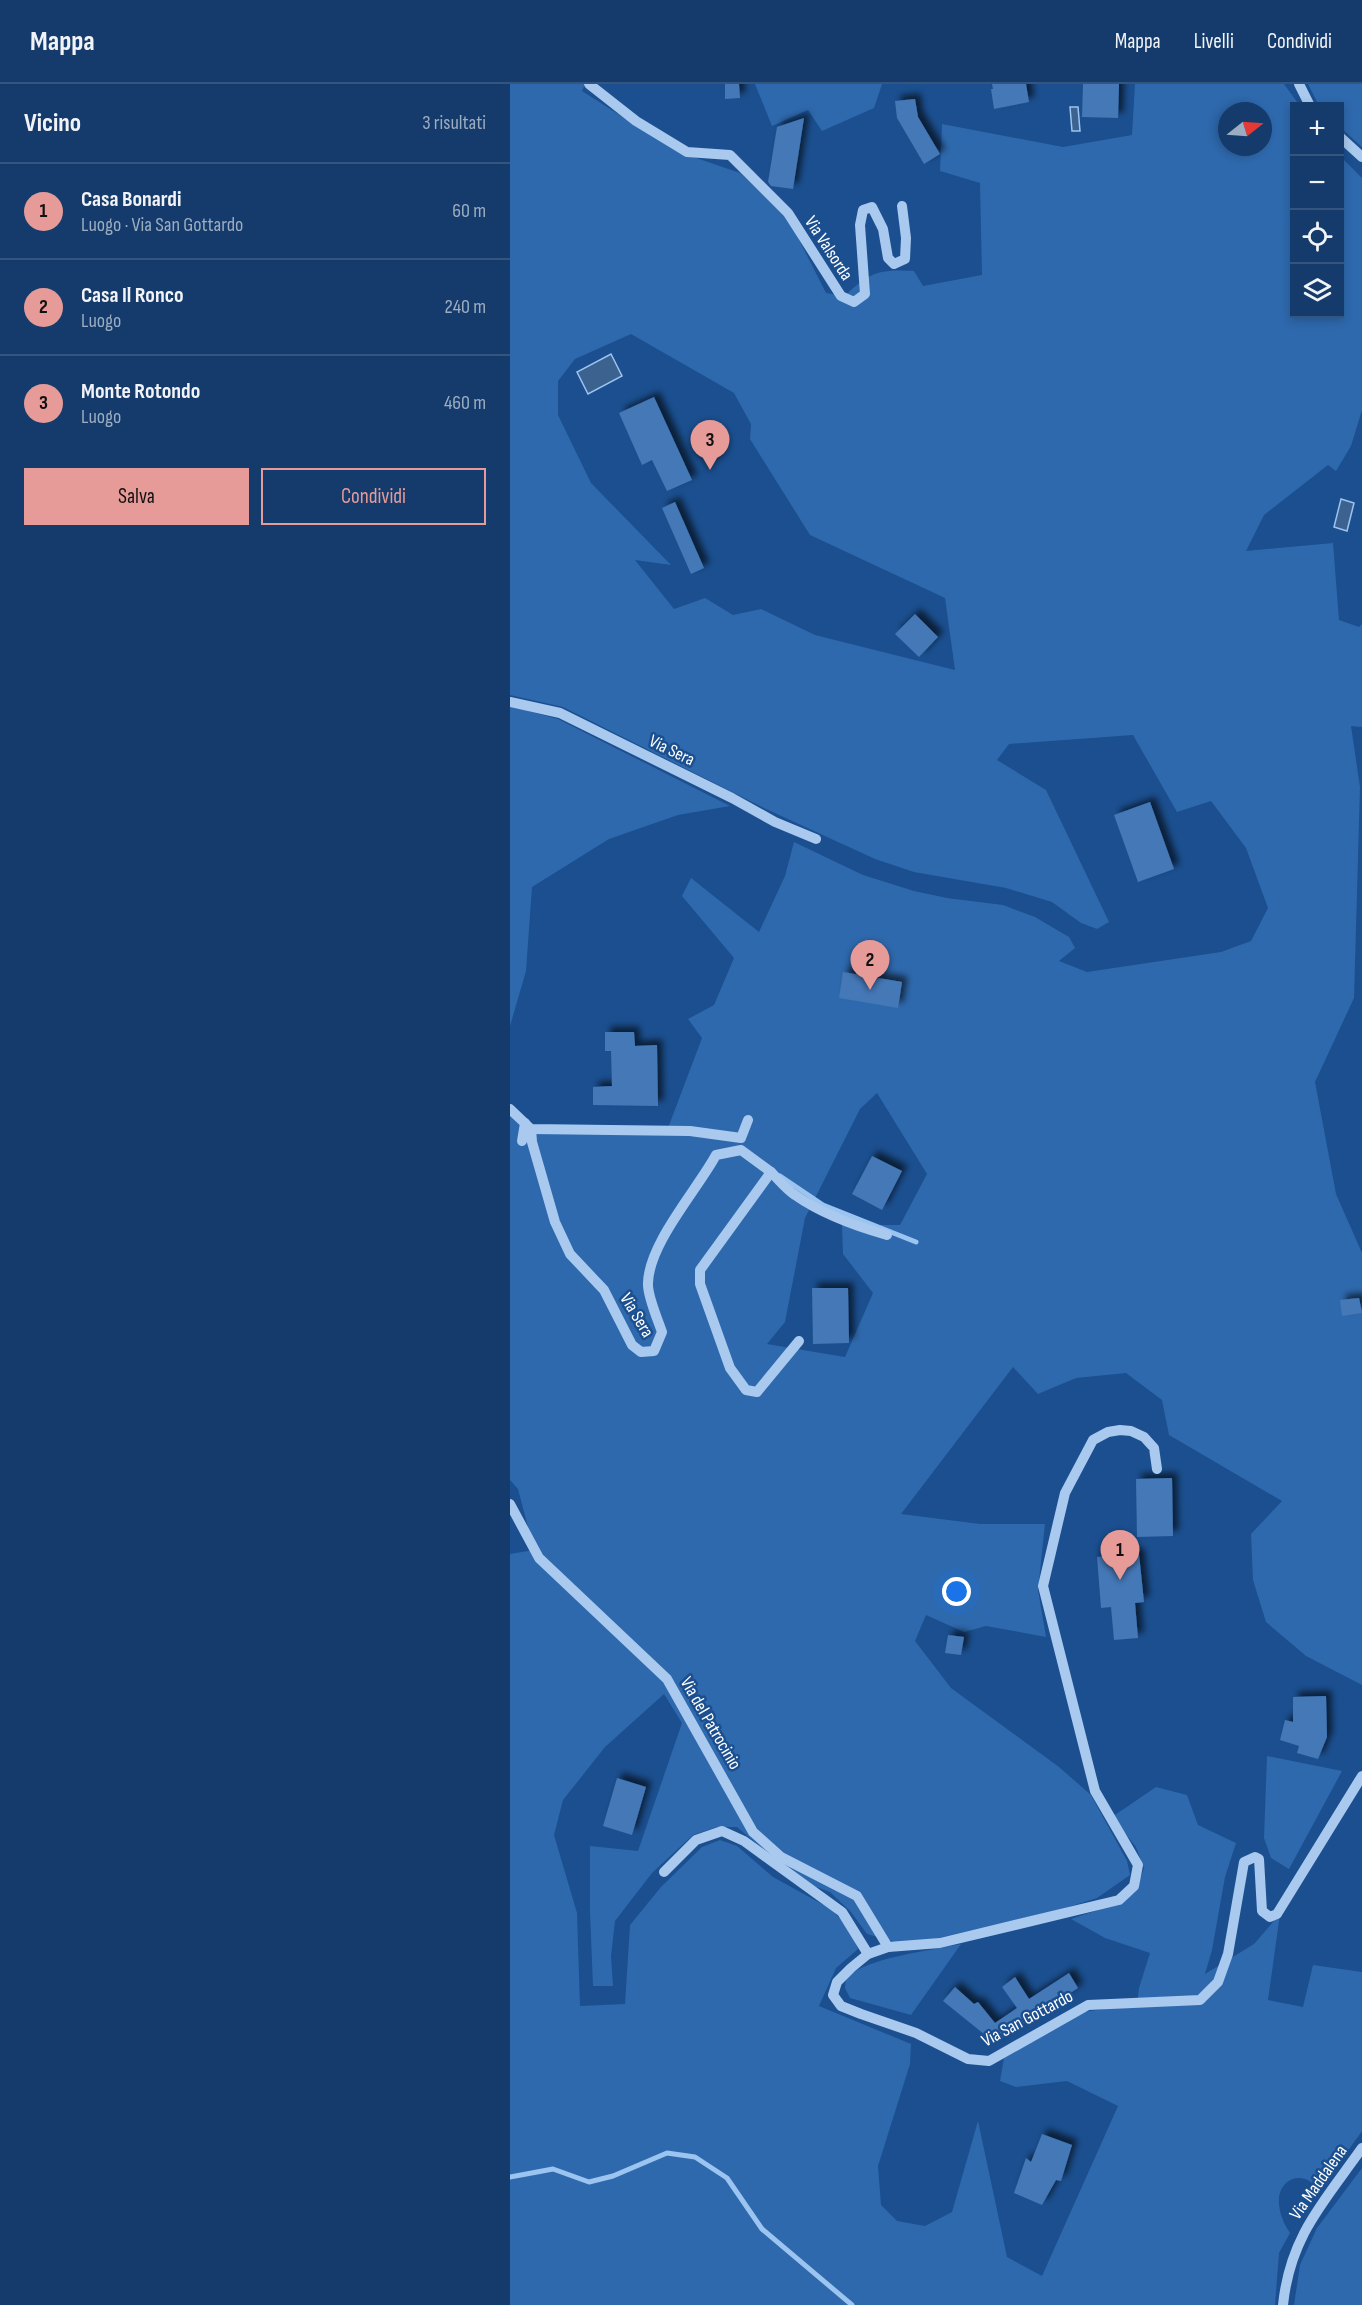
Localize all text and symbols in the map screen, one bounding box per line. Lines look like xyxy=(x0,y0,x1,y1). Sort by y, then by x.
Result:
text: Mappa xyxy=(30,25,95,58)
text: Mappa xyxy=(1115,29,1161,54)
text: Livelli xyxy=(1194,29,1234,54)
text: Condividi xyxy=(1267,29,1332,54)
north arrow xyxy=(1218,102,1272,156)
map controls xyxy=(1290,102,1344,318)
button: + xyxy=(1290,102,1344,156)
text: Vicino xyxy=(24,108,81,139)
text: 3 risultati xyxy=(422,111,486,135)
button: − xyxy=(1290,156,1344,210)
text: Casa Bonardi xyxy=(81,186,181,213)
text: 1 xyxy=(40,199,47,223)
text: 60 m xyxy=(452,199,486,223)
button: locate xyxy=(1290,210,1344,264)
street label: Via Valsorda xyxy=(800,212,857,284)
text: Luogo · Via San Gottardo xyxy=(81,213,243,237)
button: layers xyxy=(1290,264,1344,318)
text: Casa Il Ronco xyxy=(81,282,184,309)
text: 2 xyxy=(39,295,48,319)
text: 240 m xyxy=(445,295,486,319)
text: Luogo xyxy=(81,309,121,333)
text: Monte Rotondo xyxy=(81,378,200,405)
text: 3 xyxy=(39,391,48,415)
text: 460 m xyxy=(444,391,486,415)
text: Luogo xyxy=(81,405,121,429)
pin: 3 xyxy=(690,420,730,470)
button: Salva xyxy=(24,468,249,525)
button: Condividi xyxy=(261,468,486,525)
street label: Via Sera xyxy=(646,730,698,770)
pin: 2 xyxy=(850,940,890,990)
street label: Via Sera xyxy=(615,1289,658,1341)
pin: 1 xyxy=(1100,1530,1140,1580)
your location xyxy=(942,1577,971,1606)
street label: Via del Patrocinio xyxy=(676,1673,746,1773)
street label: Via San Gottardo xyxy=(978,1986,1077,2051)
street label: Via Maddalena xyxy=(1285,2141,1352,2224)

